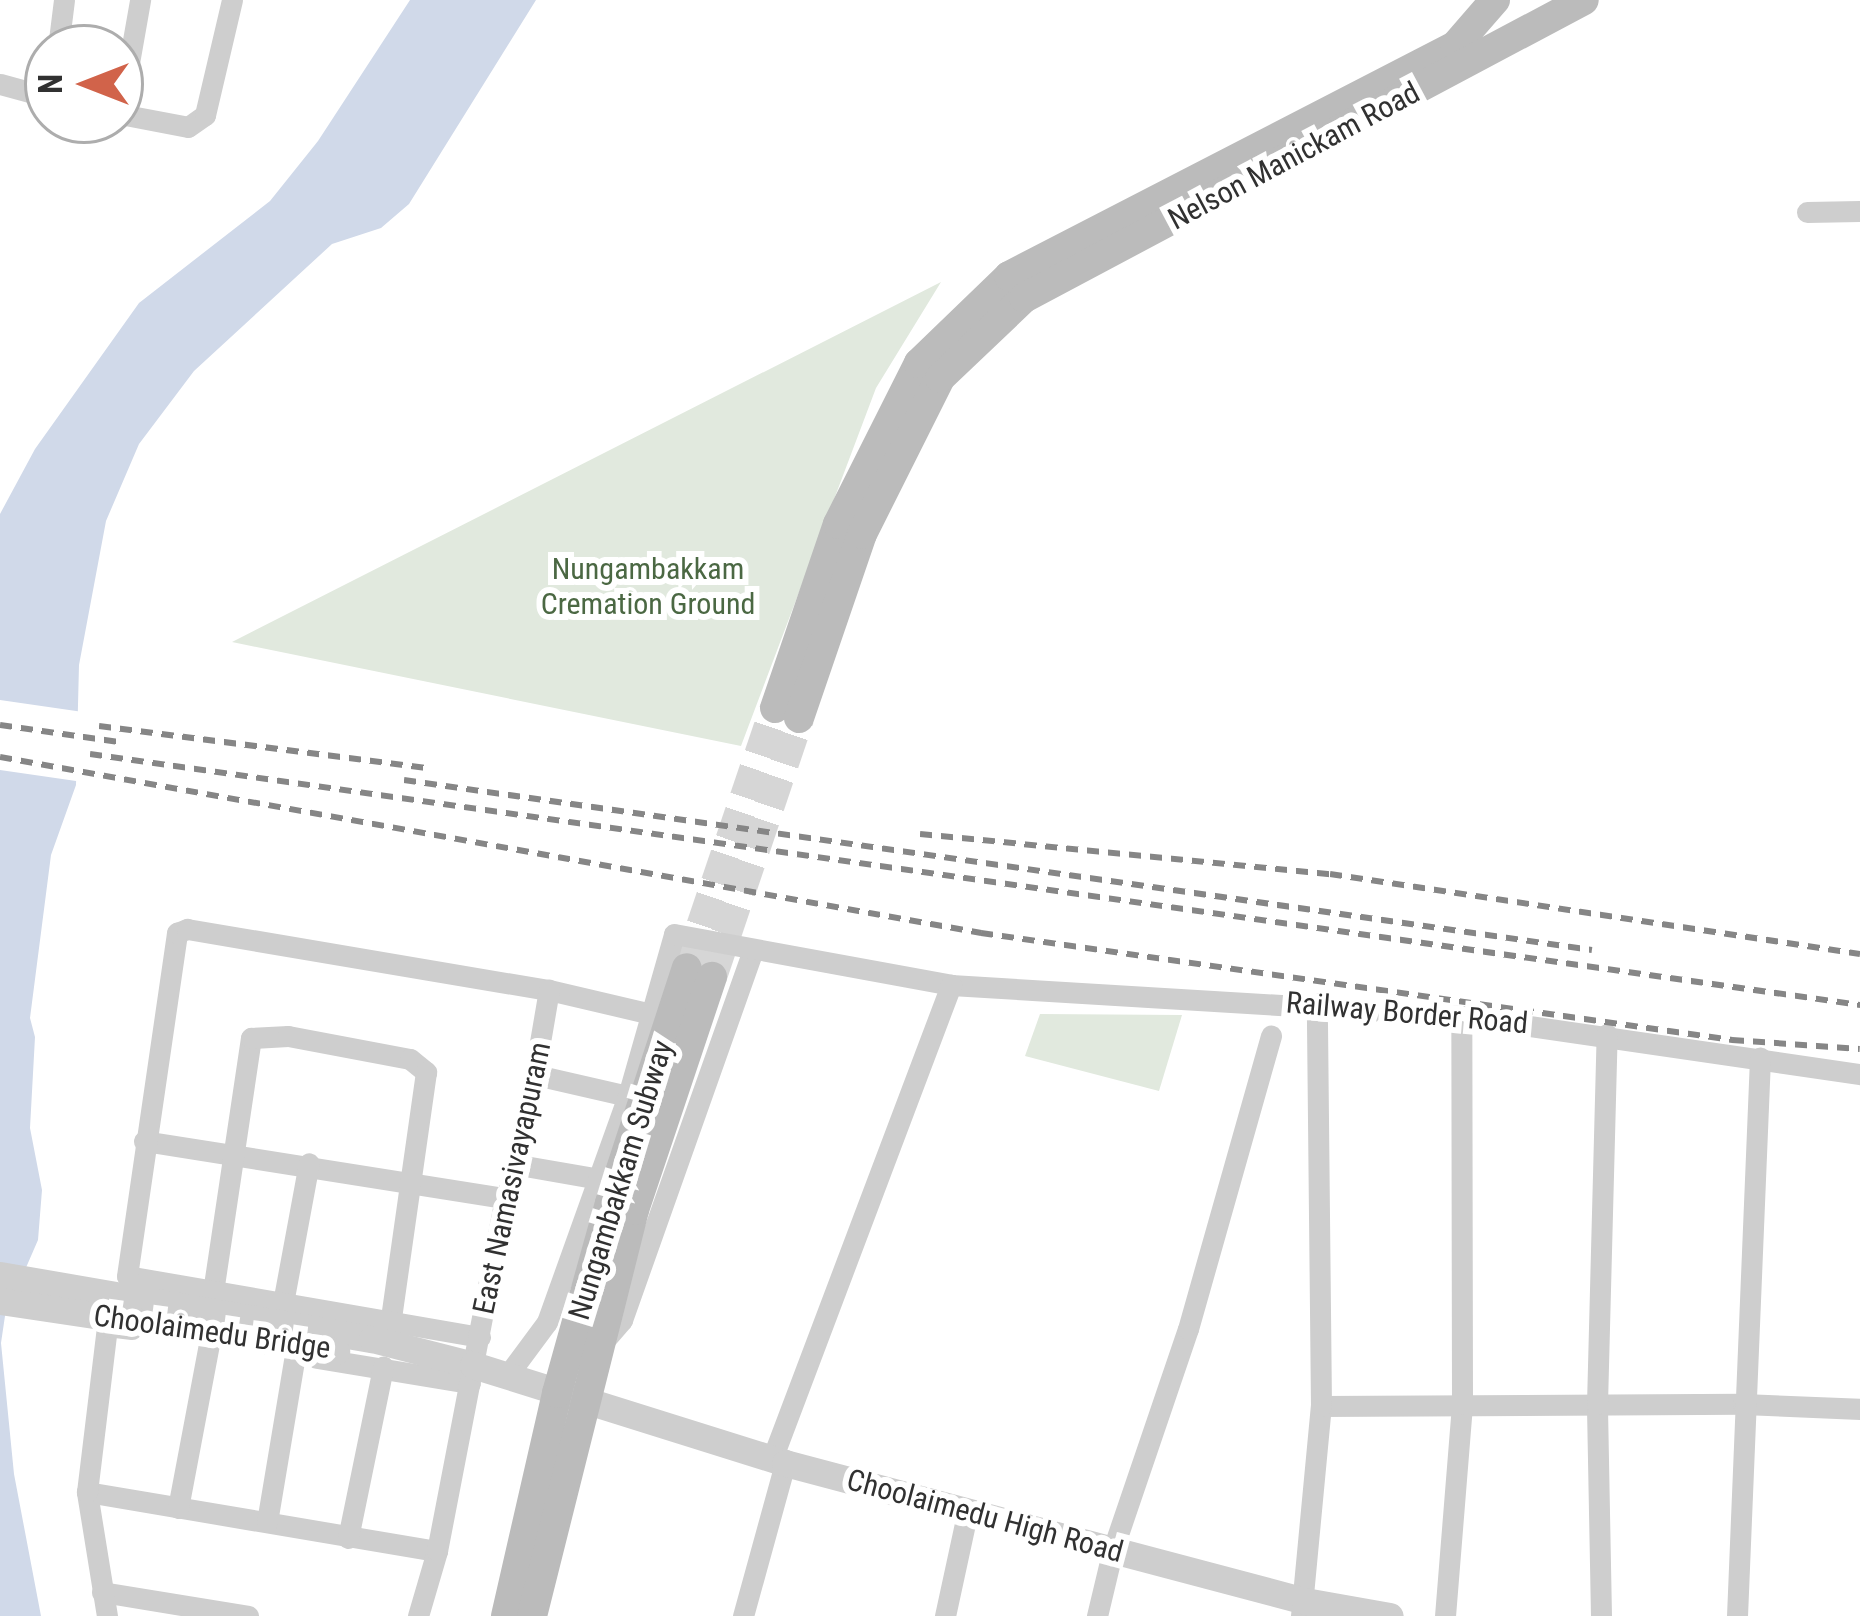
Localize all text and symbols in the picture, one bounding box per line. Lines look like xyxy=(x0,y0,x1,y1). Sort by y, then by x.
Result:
north arrow xyxy=(24,24,144,144)
text: N xyxy=(31,74,70,94)
street label: Nelson Manickam Road xyxy=(1162,74,1426,238)
park label: Nungambakkam Cremation Ground xyxy=(541,551,755,622)
street label: Railway Border Road xyxy=(1285,984,1529,1042)
street label: Nungambakkam Subway xyxy=(561,1036,681,1324)
street label: East Namasivayapuram xyxy=(466,1039,558,1317)
street label: Choolaimedu Bridge xyxy=(91,1298,333,1366)
street label: Choolaimedu High Road xyxy=(843,1462,1127,1570)

